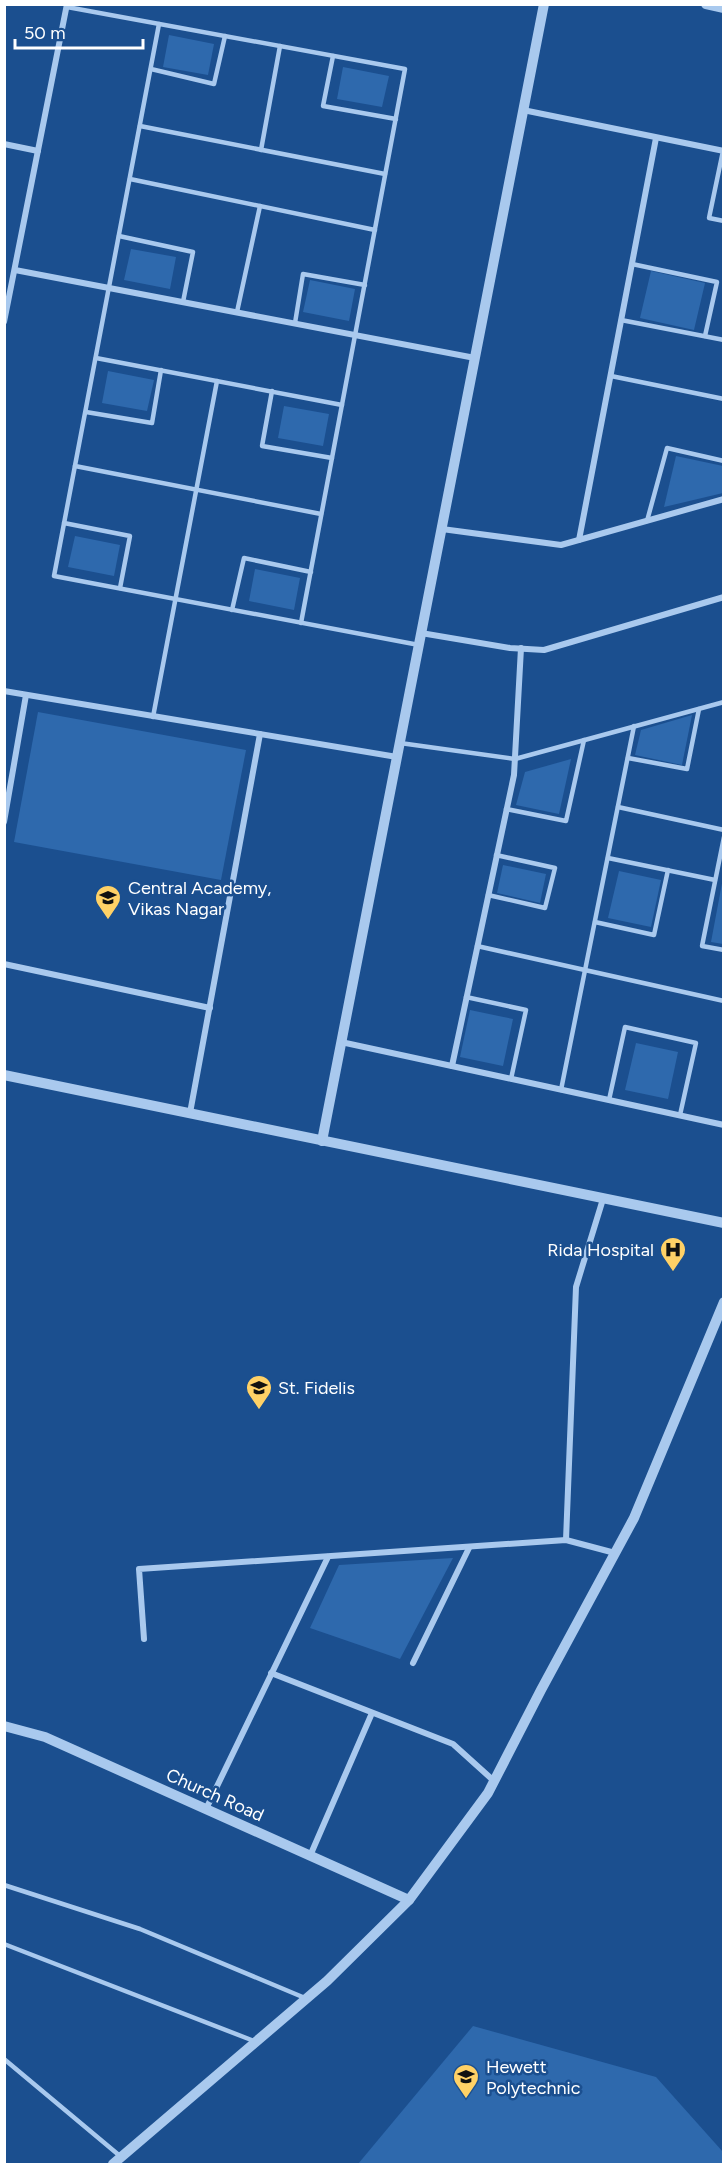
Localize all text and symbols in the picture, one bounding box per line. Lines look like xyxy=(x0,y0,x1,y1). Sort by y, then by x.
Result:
scale bar xyxy=(15,12,142,50)
text: 50 m xyxy=(24,22,66,44)
place label: Central Academy, Vikas Nagar xyxy=(128,877,271,920)
school or university icon: Central Academy, Vikas Nagar xyxy=(93,883,123,921)
hospital icon: Rida Hospital xyxy=(658,1235,688,1273)
place label: Rida Hospital xyxy=(547,1239,654,1261)
school or university icon: St. Fidelis xyxy=(244,1373,274,1411)
place label: St. Fidelis xyxy=(278,1377,355,1399)
street label: Church Road xyxy=(163,1764,267,1826)
place label: Hewett Polytechnic xyxy=(486,2056,581,2099)
school or university icon: Hewett Polytechnic xyxy=(451,2062,481,2100)

